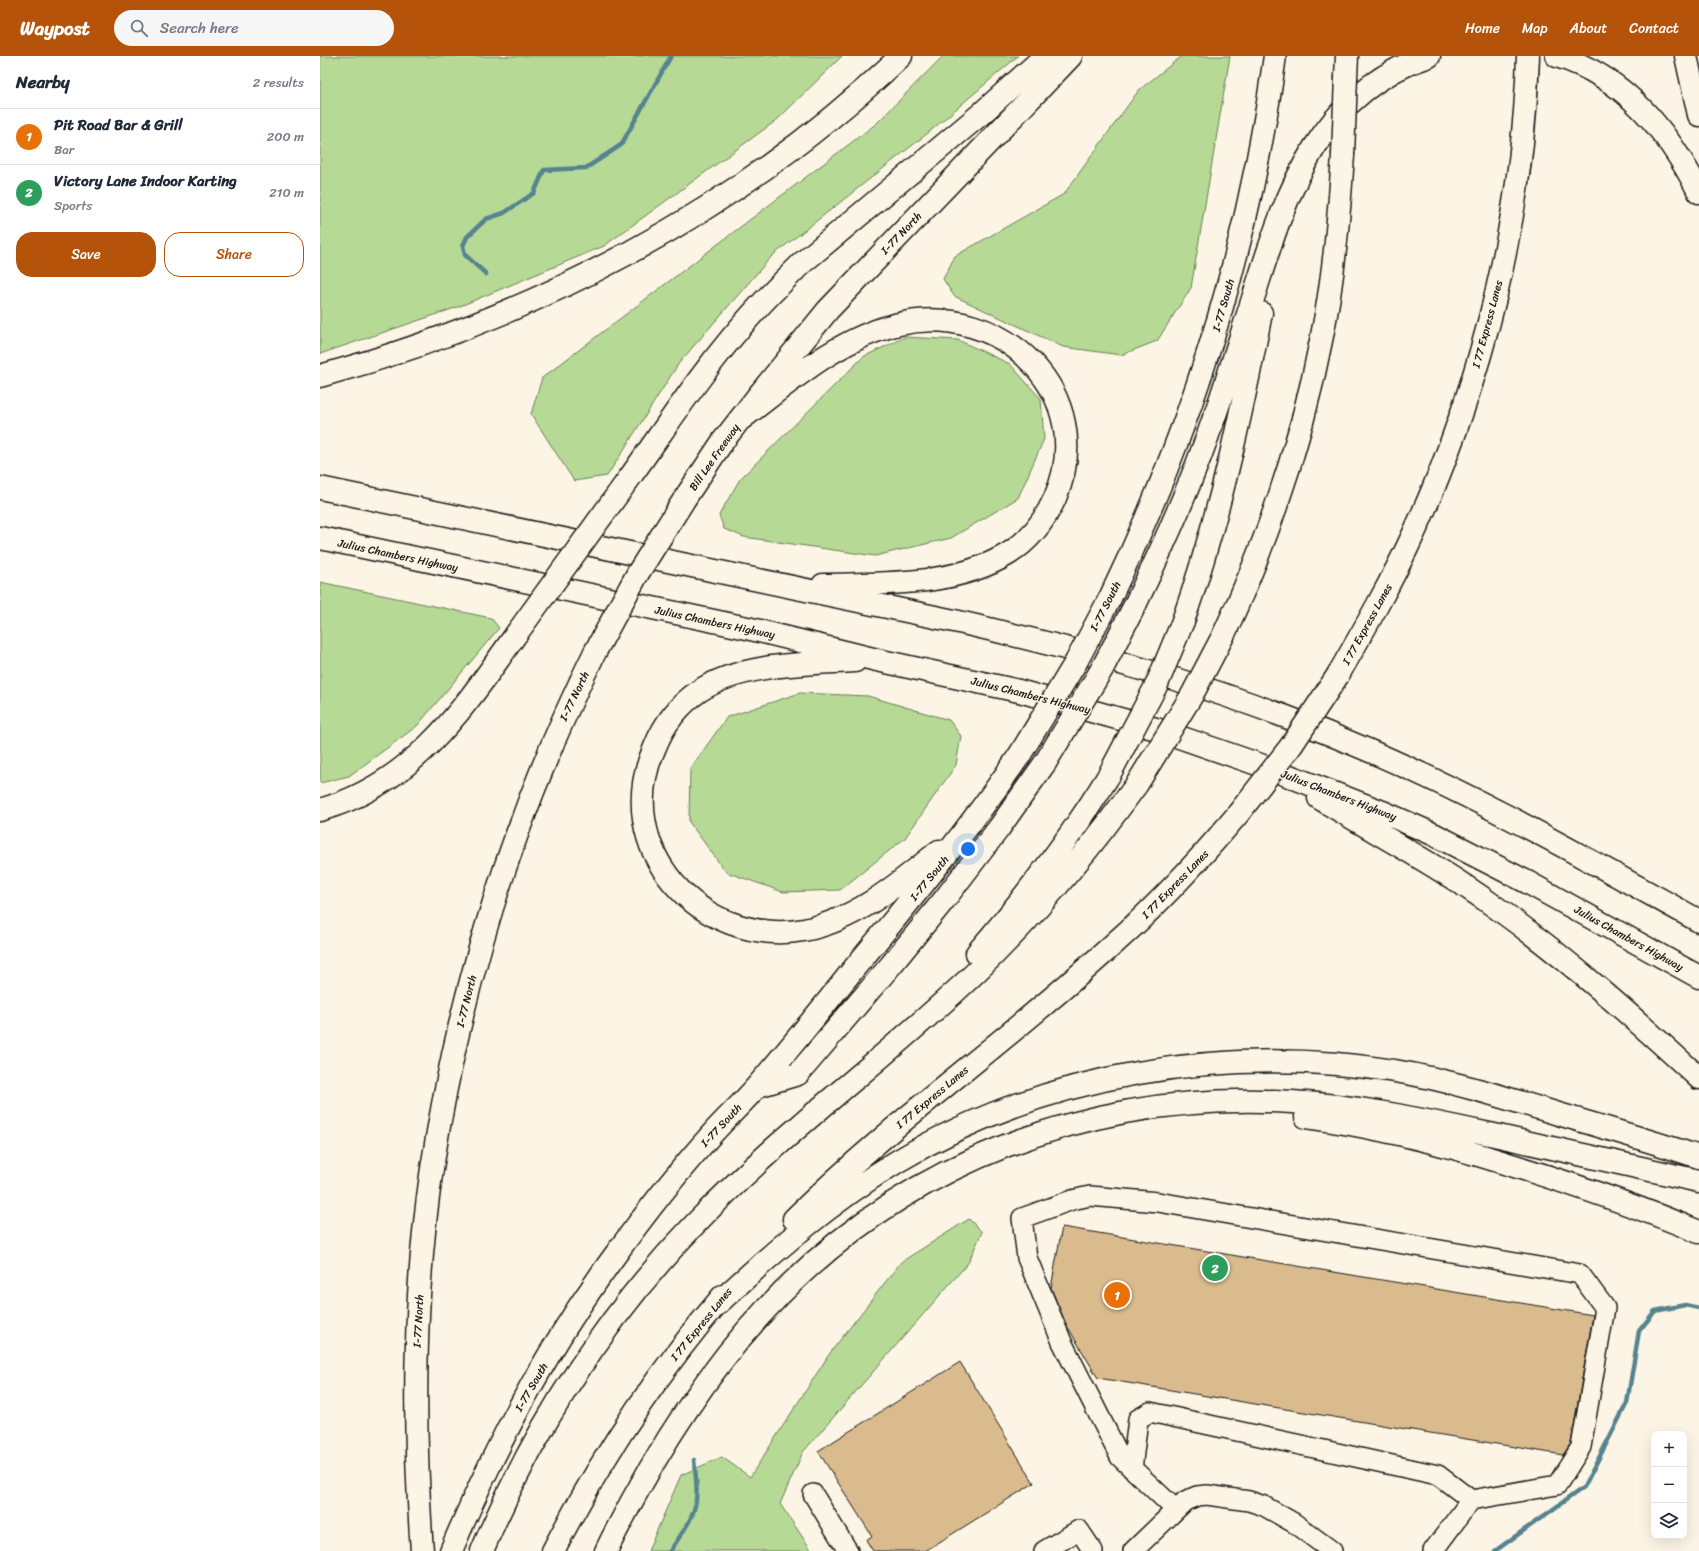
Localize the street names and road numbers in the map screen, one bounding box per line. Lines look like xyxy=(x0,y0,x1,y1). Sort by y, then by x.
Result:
street label: I-77 North xyxy=(875,207,927,260)
street label: I-77 South xyxy=(1207,276,1240,335)
street label: I 77 Express Lanes xyxy=(1466,277,1509,371)
street label: Bill Lee Freeway xyxy=(684,419,745,495)
street label: Julius Chambers Highway xyxy=(335,533,460,578)
street label: I-77 South xyxy=(1084,578,1126,635)
street label: I 77 Express Lanes xyxy=(1337,579,1398,669)
street label: Julius Chambers Highway xyxy=(652,600,777,645)
street label: I-77 North xyxy=(554,668,595,725)
street label: Julius Chambers Highway xyxy=(968,671,1093,720)
street label: Julius Chambers Highway xyxy=(1277,764,1400,826)
street label: I 77 Express Lanes xyxy=(1136,845,1214,924)
street label: I-77 South xyxy=(904,851,954,906)
street label: Julius Chambers Highway xyxy=(1570,900,1687,977)
street label: I-77 North xyxy=(451,973,482,1030)
street label: I 77 Express Lanes xyxy=(891,1060,974,1134)
street label: I-77 South xyxy=(695,1099,747,1152)
street label: I 77 Express Lanes xyxy=(665,1283,738,1366)
street label: I-77 North xyxy=(408,1294,429,1349)
street label: I-77 South xyxy=(509,1359,553,1416)

